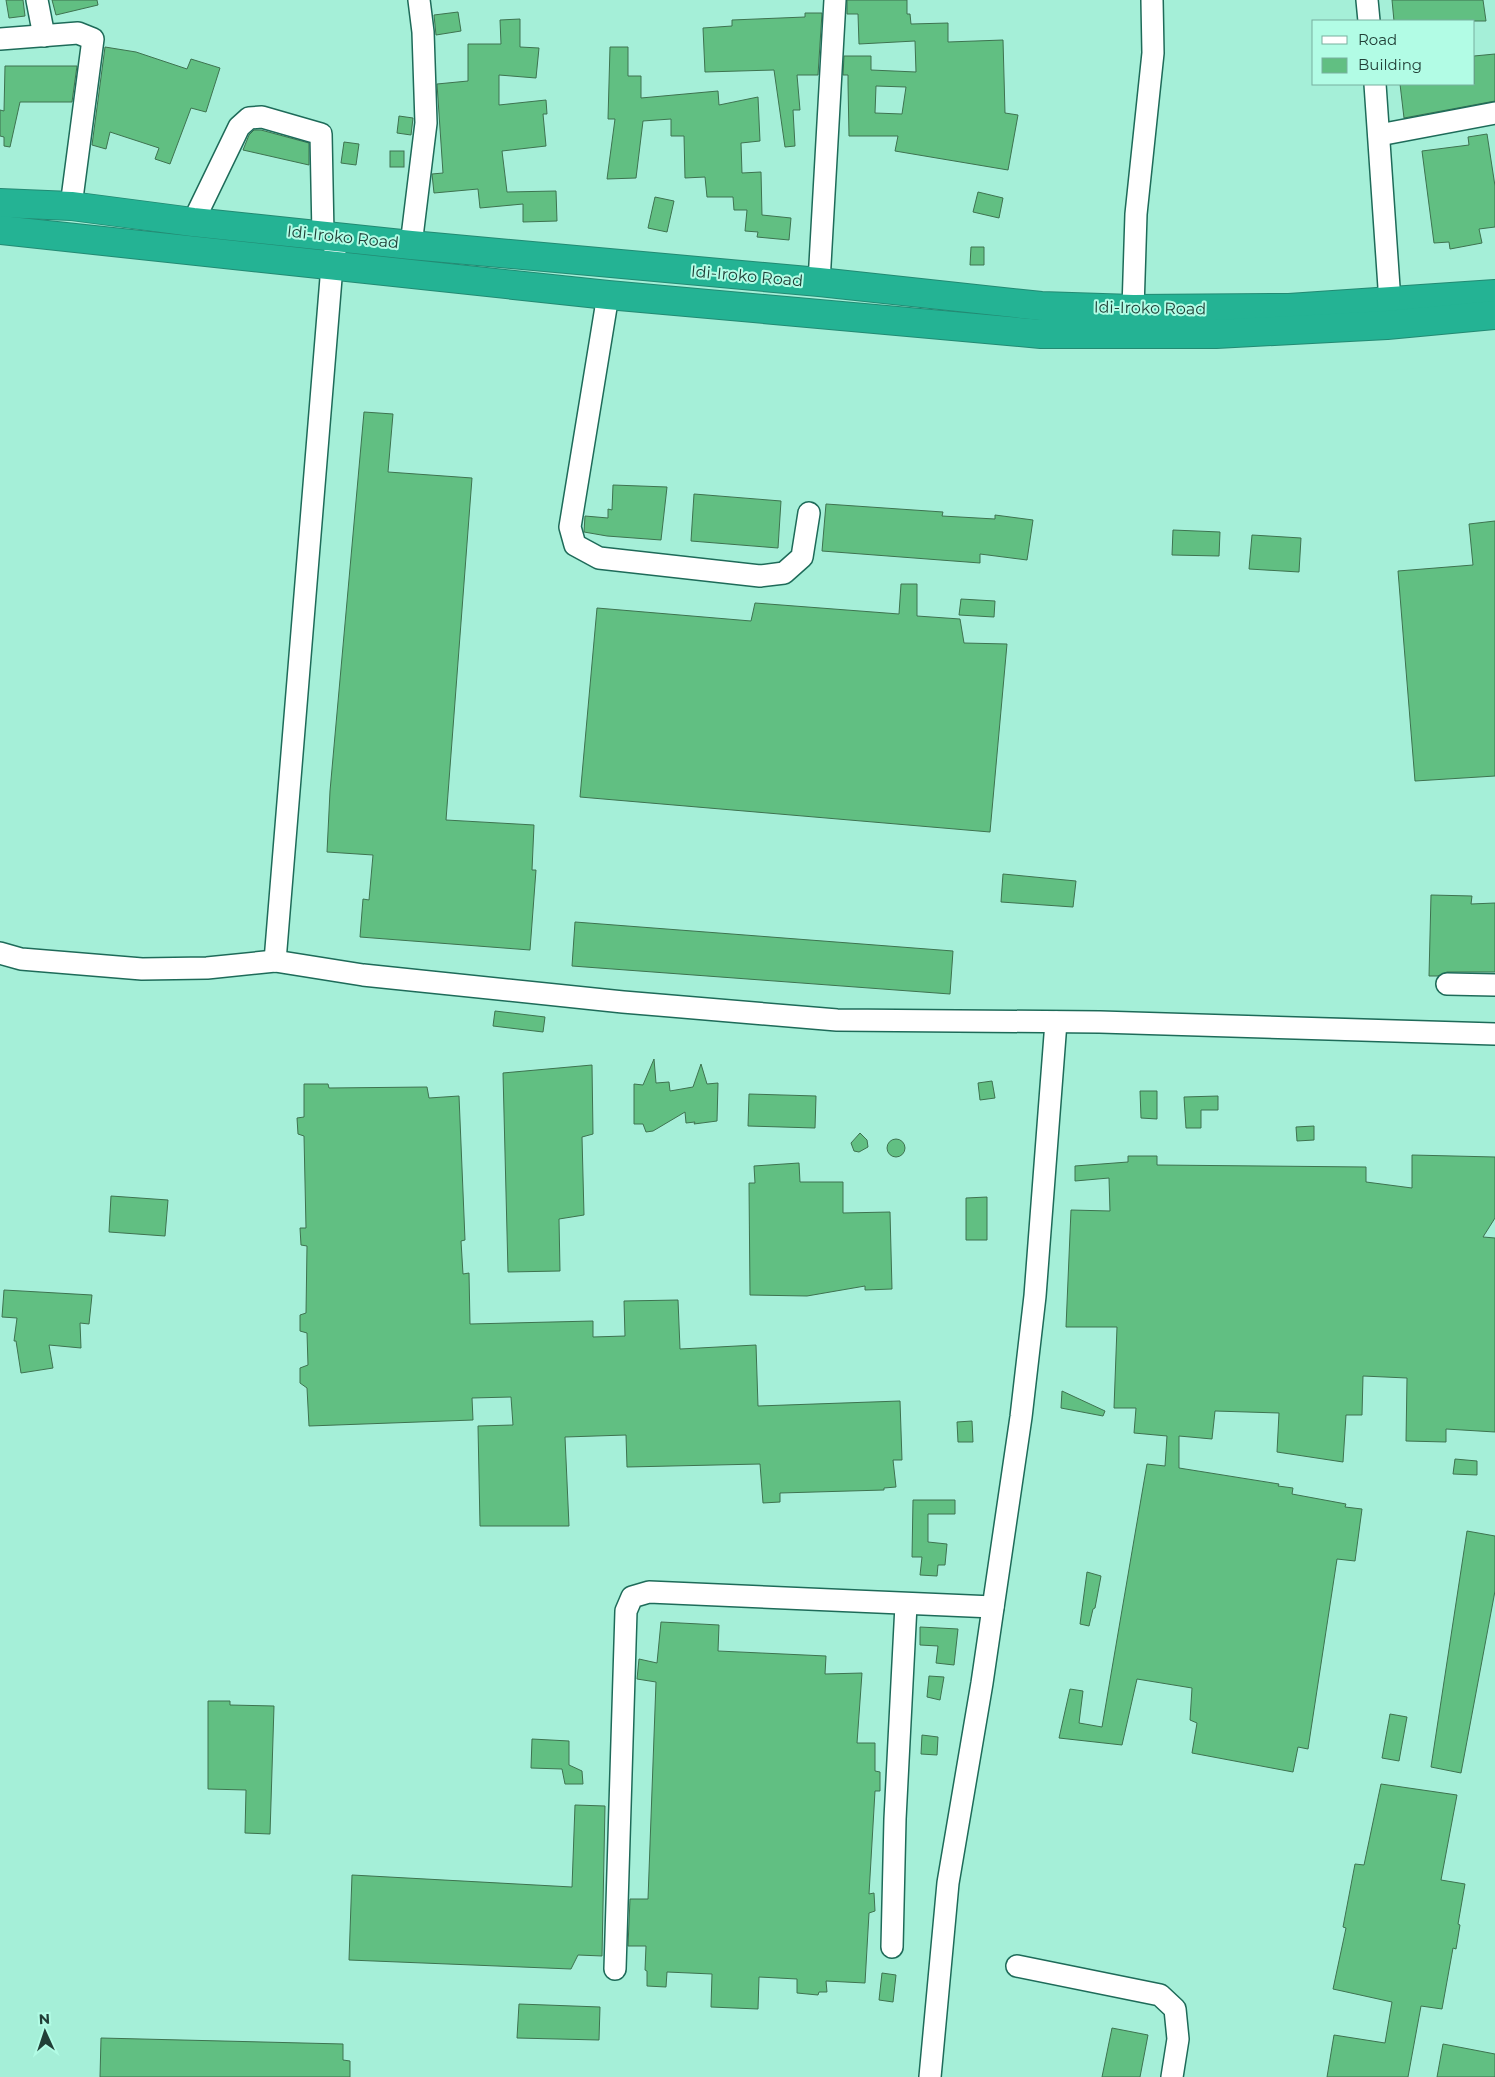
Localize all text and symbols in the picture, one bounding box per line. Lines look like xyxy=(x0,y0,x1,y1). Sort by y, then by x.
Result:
legend xyxy=(1312,20,1475,85)
text: Road xyxy=(1358,30,1397,49)
text: Building xyxy=(1358,55,1422,74)
street label: Idi-Iroko Road xyxy=(286,222,400,252)
street label: Idi-Iroko Road xyxy=(690,262,804,290)
street label: Idi-Iroko Road xyxy=(1094,298,1206,318)
north arrow xyxy=(20,2007,70,2057)
text: N xyxy=(38,2010,50,2028)

